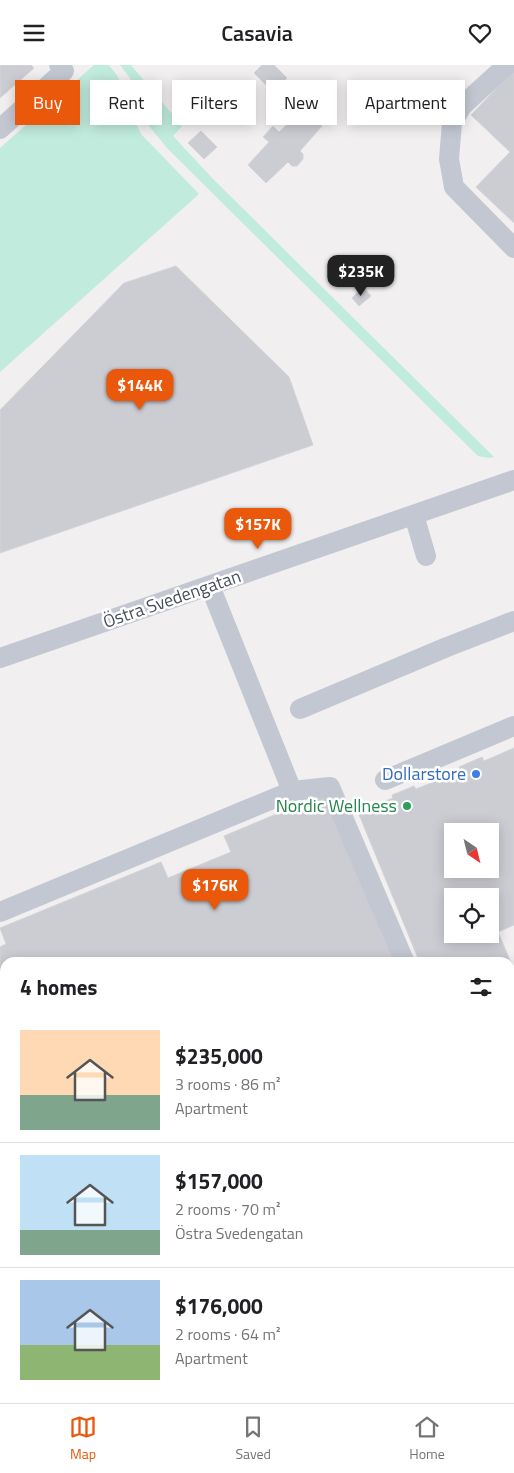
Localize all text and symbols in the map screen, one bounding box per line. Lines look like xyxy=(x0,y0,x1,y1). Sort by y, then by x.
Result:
text: Casavia xyxy=(221,16,293,50)
icon: menu xyxy=(20,19,48,47)
icon: heart xyxy=(466,19,494,47)
chip: Buy xyxy=(15,80,80,125)
chip: Rent xyxy=(90,80,162,125)
chip: Filters xyxy=(172,80,256,125)
chip: New xyxy=(266,80,337,125)
chip: Apartment xyxy=(347,80,465,125)
pin: $235K xyxy=(326,255,396,297)
text: $235K xyxy=(338,259,384,283)
pin: $144K xyxy=(105,369,175,411)
text: $144K xyxy=(117,373,163,397)
pin: $157K xyxy=(223,507,293,550)
text: $157K xyxy=(235,512,281,536)
street label: Östra Svedengatan xyxy=(99,562,245,635)
place label: Dollarstore xyxy=(382,760,466,787)
marker: Dollarstore xyxy=(470,768,482,780)
place label: Nordic Wellness xyxy=(276,792,397,819)
marker: Nordic Wellness xyxy=(401,800,413,812)
north arrow xyxy=(444,823,499,877)
map controls xyxy=(444,823,499,943)
pin: $176K xyxy=(180,869,250,911)
text: $176K xyxy=(192,873,238,897)
button: locate xyxy=(444,888,499,943)
text: 4 homes xyxy=(20,971,97,1003)
icon: filters xyxy=(467,973,495,1001)
text: $235,000 xyxy=(175,1040,263,1072)
icon: home xyxy=(60,1050,120,1110)
text: 3 rooms · 86 m² xyxy=(175,1072,280,1096)
text: Apartment xyxy=(175,1096,248,1120)
text: $157,000 xyxy=(175,1165,263,1197)
icon: home xyxy=(60,1175,120,1235)
text: 2 rooms · 70 m² xyxy=(175,1197,280,1221)
text: Östra Svedengatan xyxy=(175,1221,303,1245)
text: $176,000 xyxy=(175,1290,263,1322)
icon: home xyxy=(60,1300,120,1360)
text: 2 rooms · 64 m² xyxy=(175,1322,280,1346)
text: Apartment xyxy=(175,1346,248,1370)
tab: Map xyxy=(69,1413,97,1464)
tab: Saved xyxy=(235,1413,271,1464)
tab: Home xyxy=(409,1413,445,1464)

